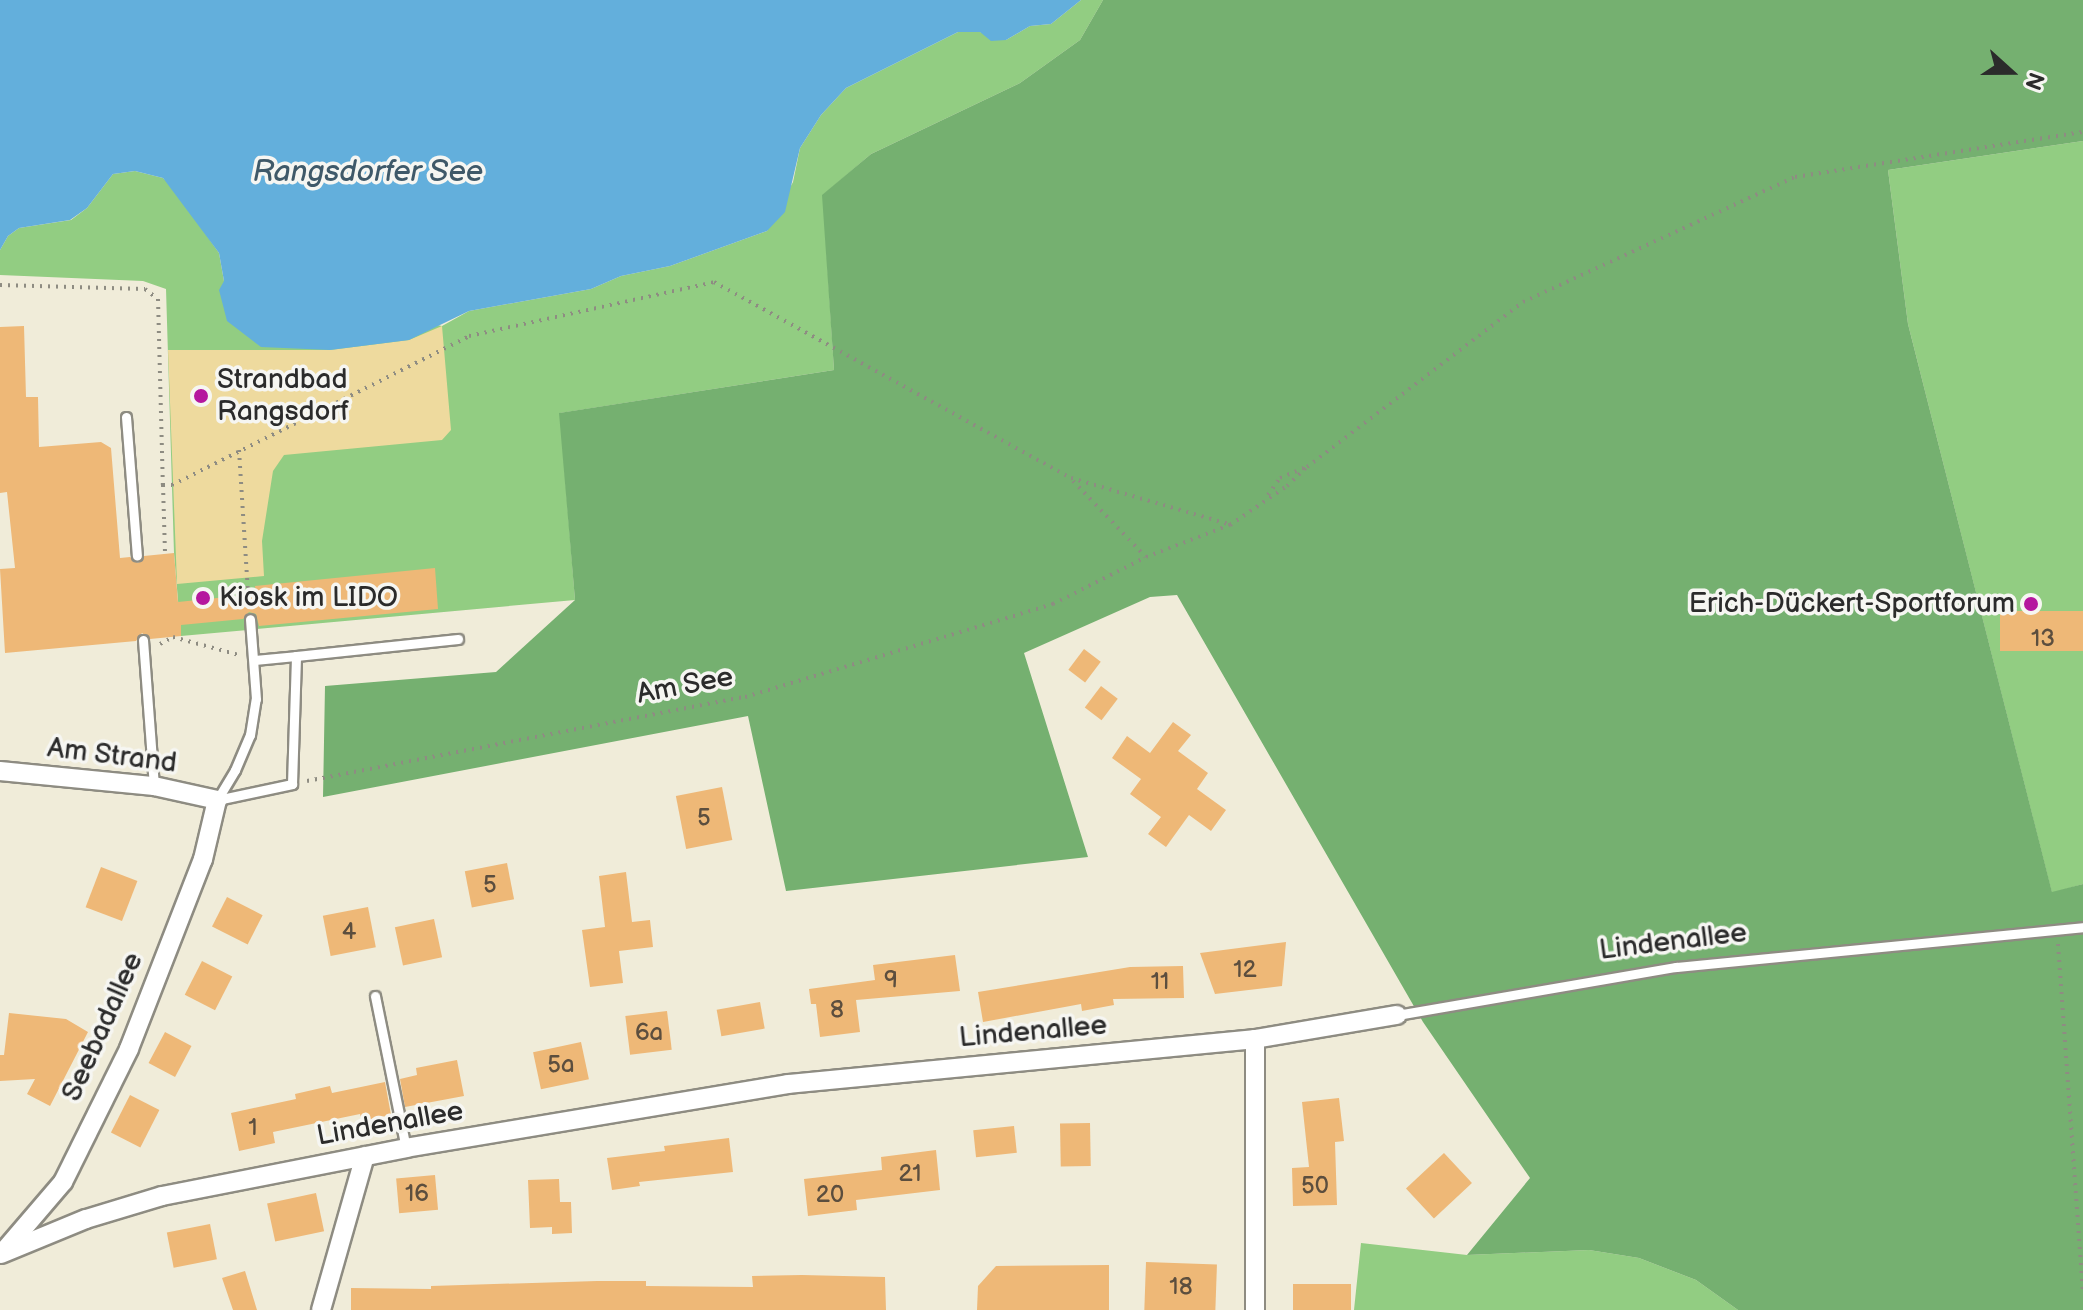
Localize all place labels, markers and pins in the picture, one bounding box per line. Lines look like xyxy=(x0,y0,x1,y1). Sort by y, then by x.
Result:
place label: Strandbad Rangsdorf xyxy=(217,363,349,429)
marker: Strandbad Rangsdorf xyxy=(192,387,210,405)
place label: Kiosk im LIDO xyxy=(219,581,398,615)
place label: Erich-Dückert-Sportforum xyxy=(1689,587,2015,621)
marker: Kiosk im LIDO xyxy=(194,589,212,607)
marker: Erich-Dückert-Sportforum xyxy=(2022,595,2040,613)

